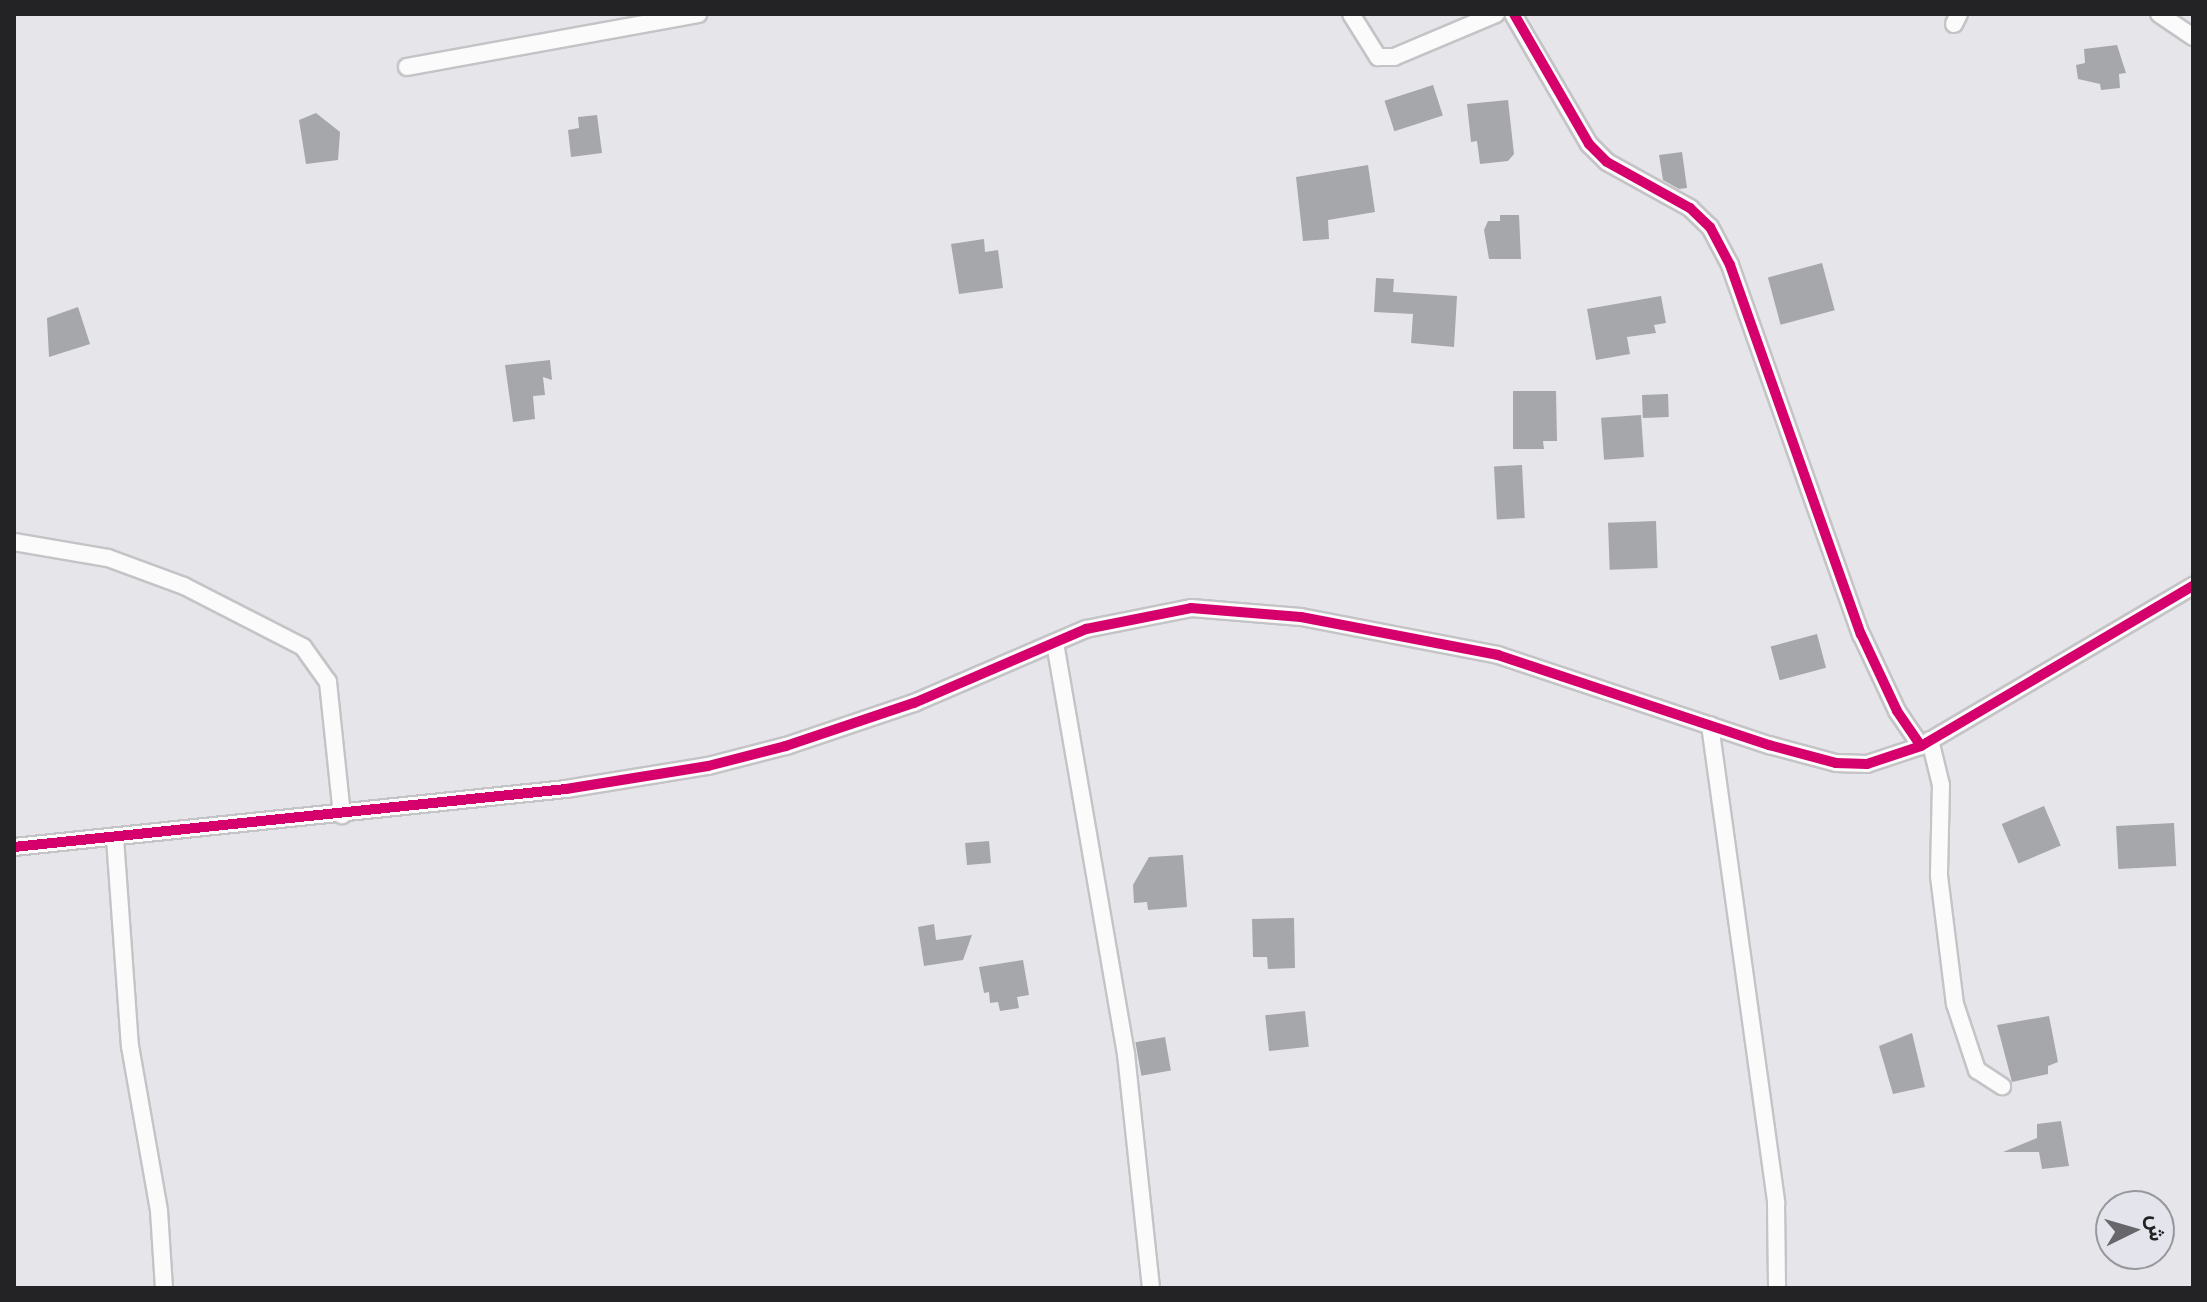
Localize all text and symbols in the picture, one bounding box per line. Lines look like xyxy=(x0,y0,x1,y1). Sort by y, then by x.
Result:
north arrow xyxy=(2095,1190,2175,1270)
text: ش xyxy=(2143,1214,2171,1242)

